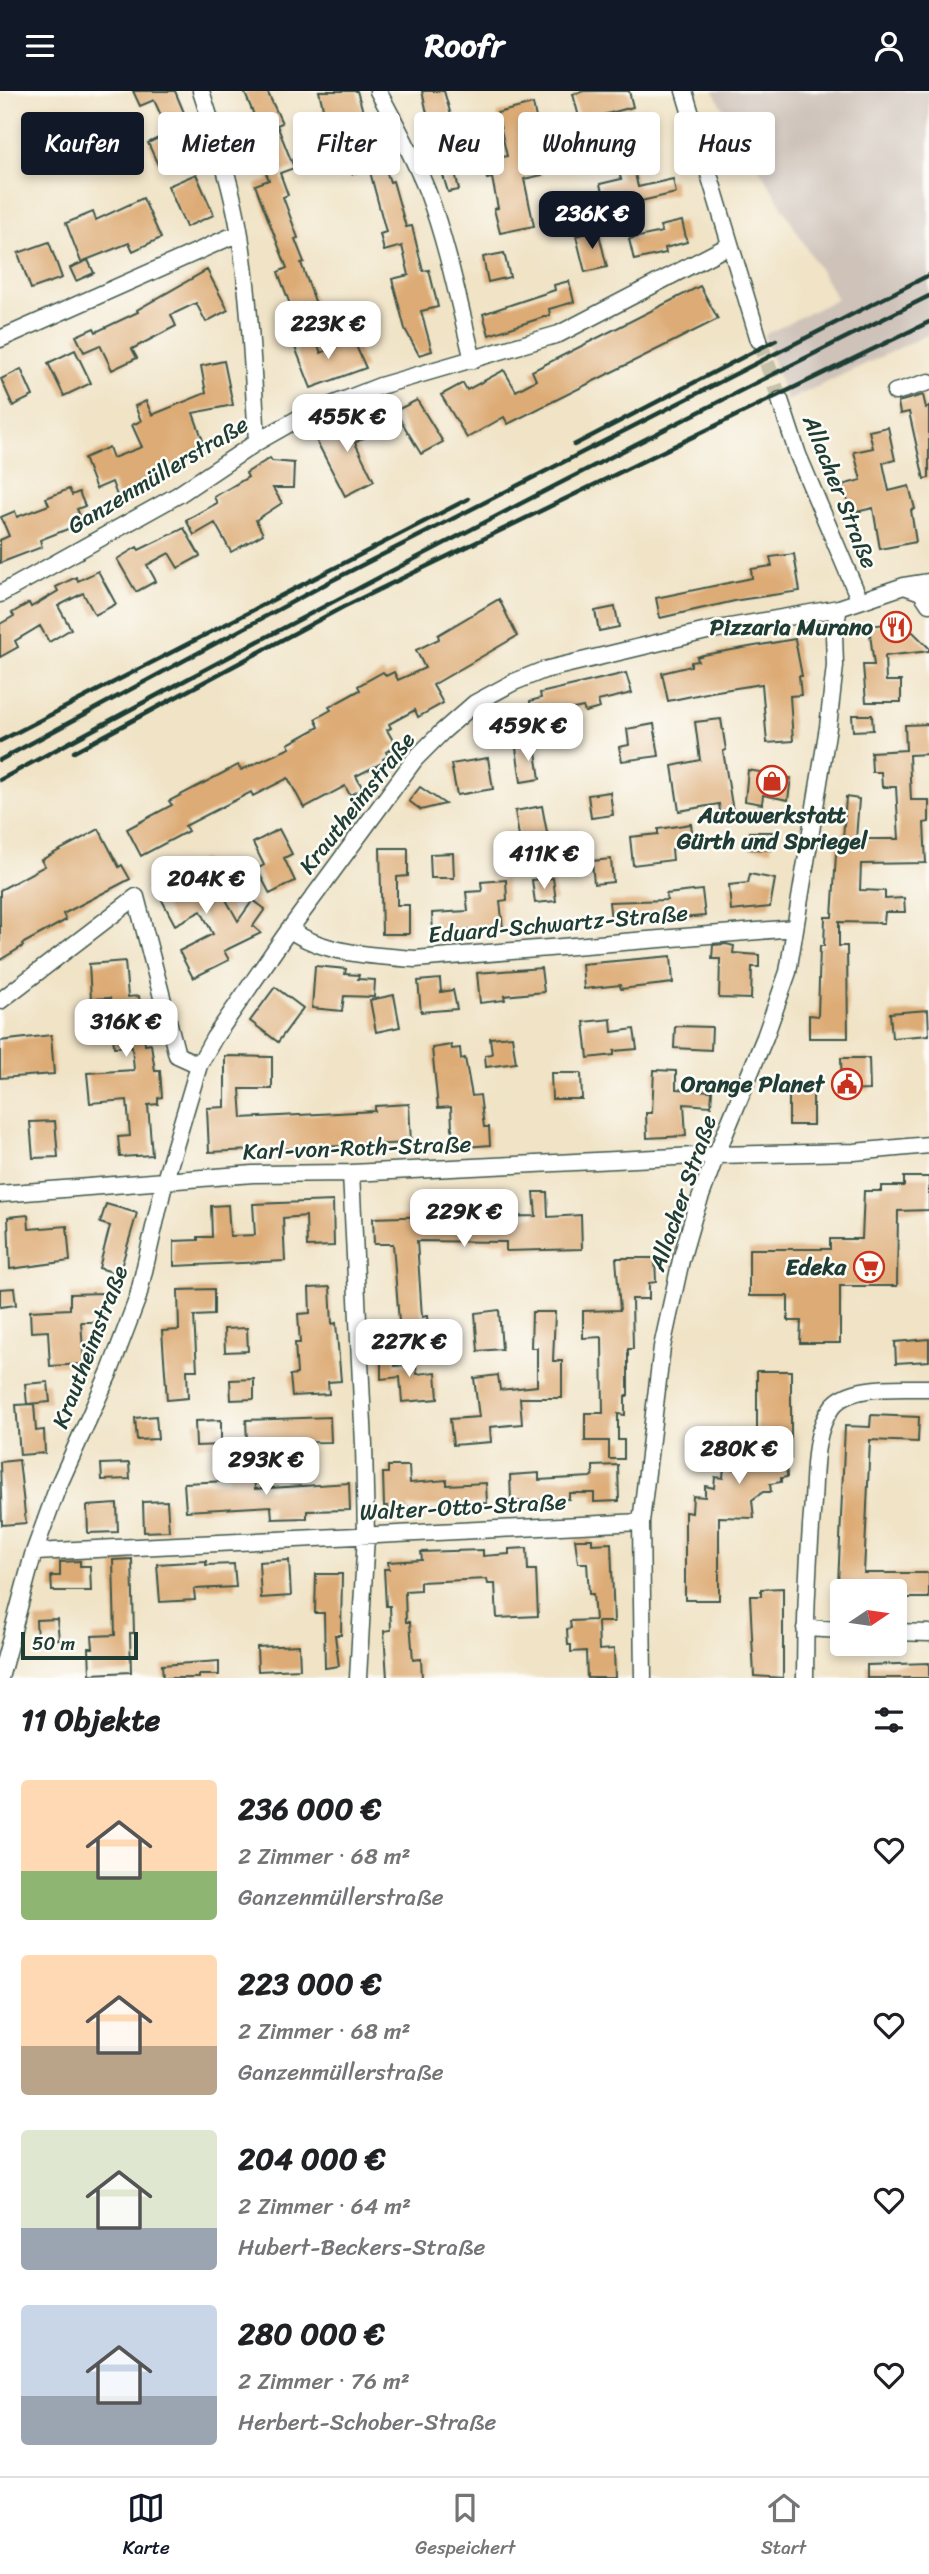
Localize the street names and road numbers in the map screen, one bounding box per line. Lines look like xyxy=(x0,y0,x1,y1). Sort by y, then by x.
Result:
street label: Ganzenmüllerstraße xyxy=(59,404,257,546)
street label: Allacher Straße xyxy=(790,408,890,575)
street label: Krautheimstraße xyxy=(288,722,426,884)
street label: Eduard-Schwartz-Straße xyxy=(426,892,690,956)
street label: Allacher Straße xyxy=(637,1109,729,1278)
street label: Karl-von-Roth-Straße xyxy=(242,1124,472,1172)
street label: Krautheimstraße xyxy=(40,1259,140,1435)
street label: Walter-Otto-Straße xyxy=(359,1481,568,1533)

